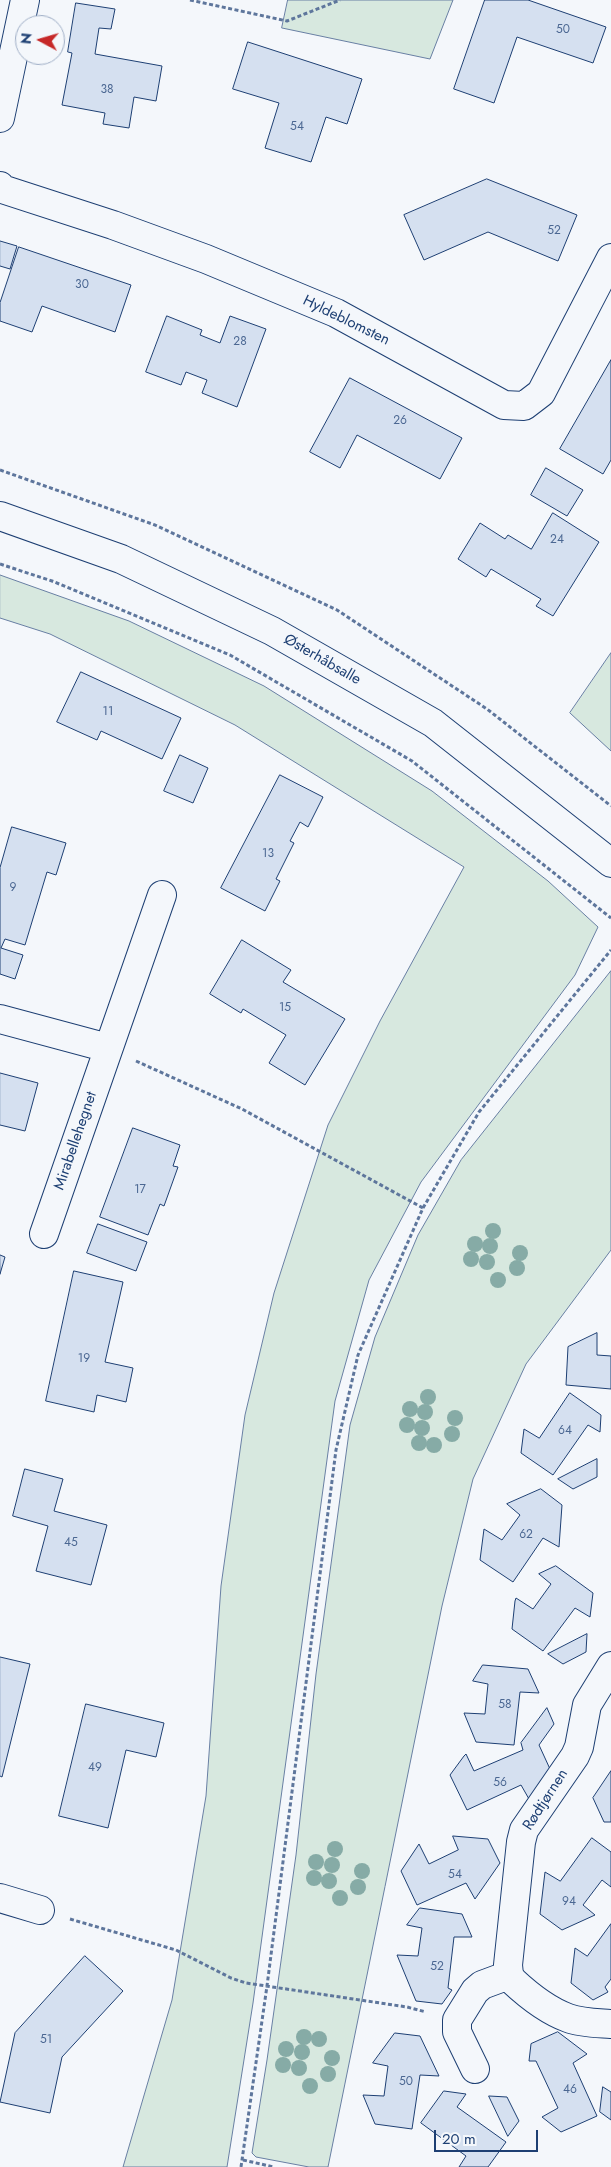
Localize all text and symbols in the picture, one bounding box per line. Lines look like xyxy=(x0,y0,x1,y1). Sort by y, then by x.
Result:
north arrow xyxy=(15,15,65,65)
house number: 50 xyxy=(556,23,570,37)
text: N xyxy=(16,32,37,45)
house number: 38 xyxy=(100,83,114,97)
house number: 54 xyxy=(290,120,304,134)
house number: 52 xyxy=(547,224,561,238)
house number: 30 xyxy=(75,278,89,292)
street label: Hyldeblomsten xyxy=(300,292,392,350)
house number: 28 xyxy=(233,335,247,349)
house number: 26 xyxy=(393,414,407,428)
house number: 24 xyxy=(550,533,564,547)
street label: Østerhåbsalle xyxy=(280,631,364,689)
house number: 11 xyxy=(103,705,113,719)
house number: 13 xyxy=(262,847,274,861)
house number: 9 xyxy=(10,881,16,895)
house number: 15 xyxy=(279,1001,291,1015)
street label: Mirabellehegnet xyxy=(51,1090,101,1192)
house number: 17 xyxy=(134,1183,146,1197)
house number: 19 xyxy=(78,1352,90,1366)
house number: 64 xyxy=(558,1424,572,1438)
house number: 62 xyxy=(519,1528,533,1542)
house number: 45 xyxy=(64,1536,78,1550)
house number: 58 xyxy=(498,1698,512,1712)
house number: 49 xyxy=(88,1761,102,1775)
street label: Rødtjørnen xyxy=(520,1766,572,1834)
house number: 56 xyxy=(493,1776,507,1790)
house number: 54 xyxy=(448,1868,462,1882)
house number: 94 xyxy=(562,1895,576,1909)
house number: 52 xyxy=(430,1960,444,1974)
house number: 51 xyxy=(40,2033,52,2047)
house number: 50 xyxy=(399,2075,413,2089)
house number: 46 xyxy=(563,2083,577,2097)
scale bar xyxy=(436,2120,540,2152)
text: 20 m xyxy=(442,2128,476,2150)

